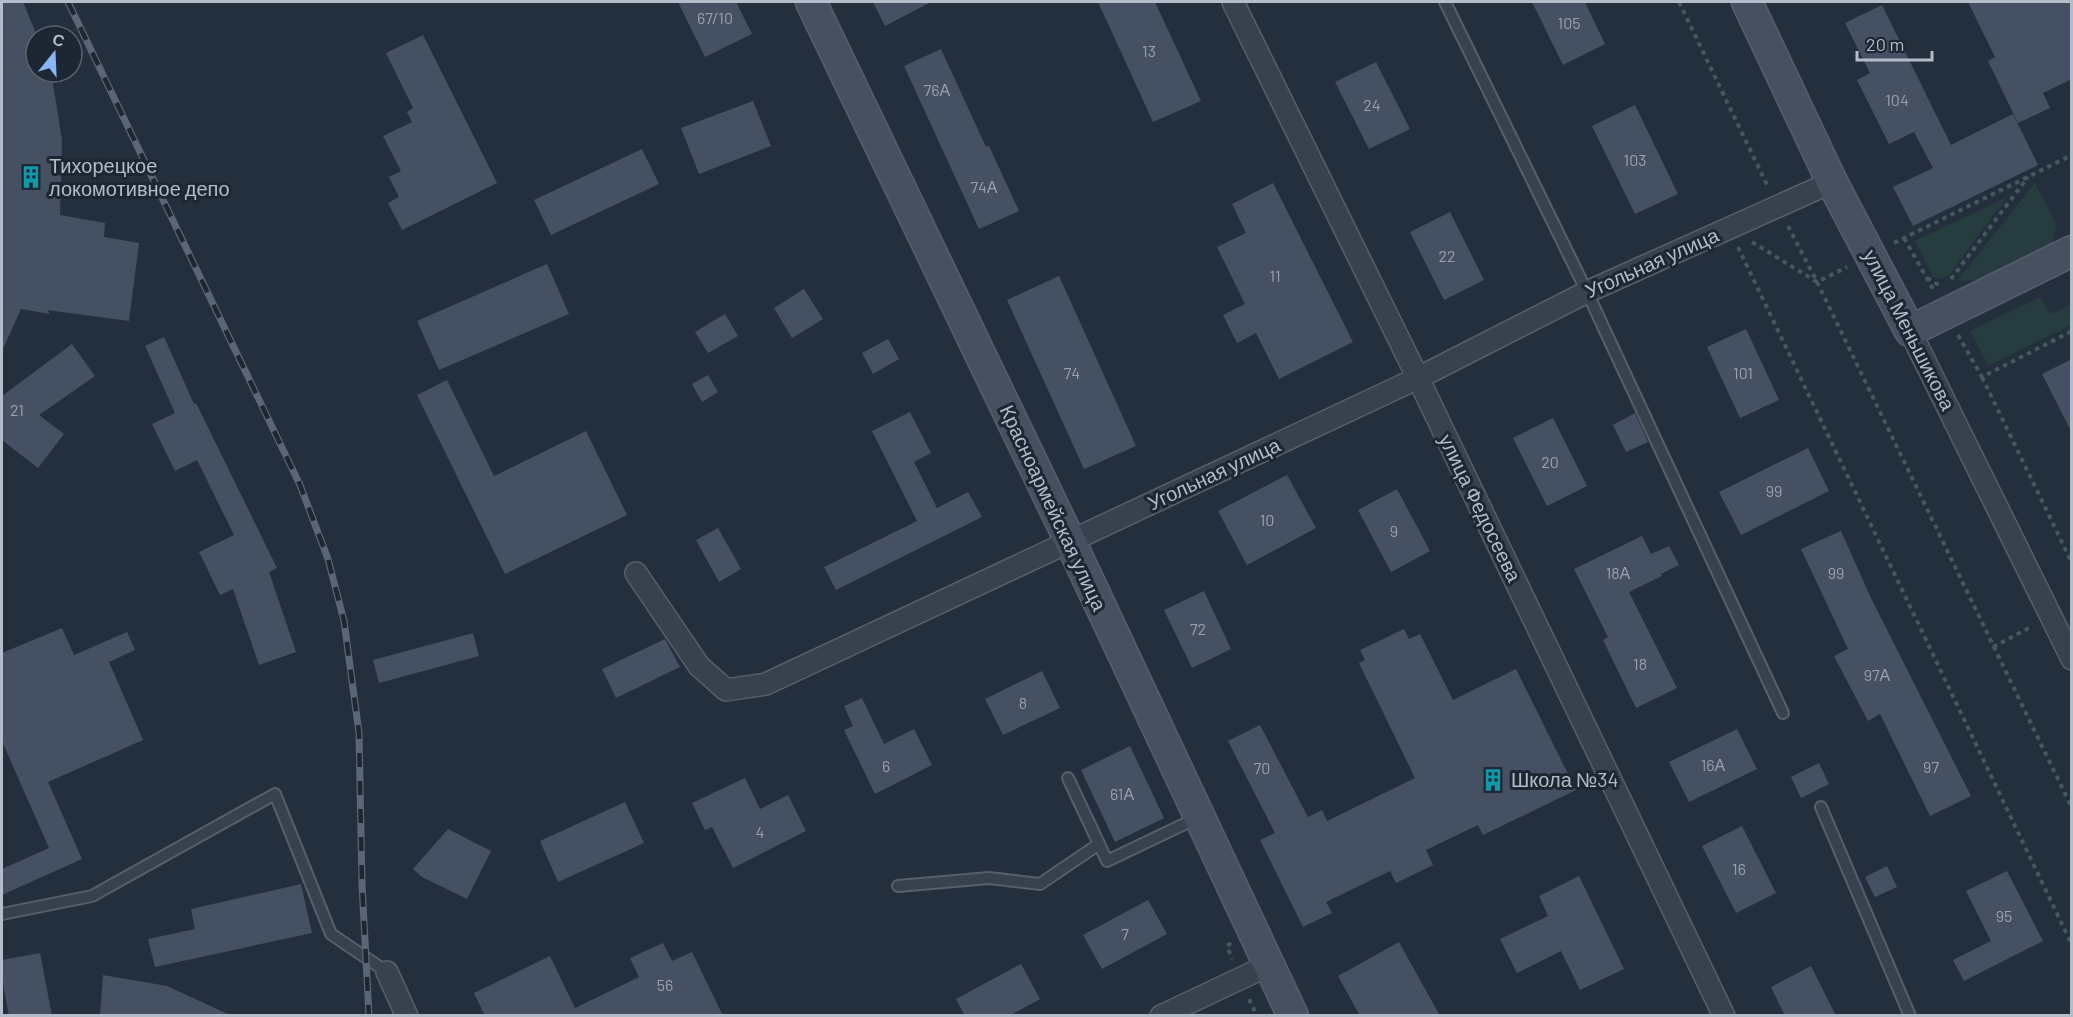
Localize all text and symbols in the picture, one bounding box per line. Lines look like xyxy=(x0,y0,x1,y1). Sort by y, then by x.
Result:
house number: 67/10 xyxy=(697,8,733,27)
house number: 105 xyxy=(1558,13,1580,32)
north arrow xyxy=(24,24,84,84)
scale bar xyxy=(1857,24,1932,62)
text: С xyxy=(50,28,68,50)
text: 20 m xyxy=(1866,33,1904,55)
house number: 13 xyxy=(1142,41,1156,60)
house number: 76А xyxy=(924,80,951,99)
house number: 104 xyxy=(1885,90,1909,109)
house number: 24 xyxy=(1363,95,1381,114)
house number: 103 xyxy=(1624,150,1646,169)
place label: Тихорецкое локомотивное депо xyxy=(49,153,230,200)
building icon: Тихорецкое локомотивное депо xyxy=(18,164,44,190)
house number: 74А xyxy=(970,177,998,196)
street label: Угольная улица xyxy=(1581,222,1723,302)
street label: улица Меньшикова xyxy=(1859,245,1961,415)
house number: 22 xyxy=(1438,246,1456,265)
house number: 11 xyxy=(1269,266,1281,285)
house number: 74 xyxy=(1064,363,1080,382)
house number: 101 xyxy=(1733,363,1753,382)
house number: 21 xyxy=(10,400,24,419)
street label: Красноармейская улица xyxy=(996,401,1113,615)
street label: улица Федосеева xyxy=(1435,430,1527,586)
street label: Угольная улица xyxy=(1144,432,1284,514)
house number: 20 xyxy=(1541,452,1559,471)
house number: 99 xyxy=(1766,481,1782,500)
house number: 10 xyxy=(1260,510,1274,529)
house number: 9 xyxy=(1390,521,1398,540)
house number: 18А xyxy=(1606,563,1631,582)
house number: 99 xyxy=(1828,563,1844,582)
house number: 72 xyxy=(1190,619,1206,638)
house number: 18 xyxy=(1633,654,1647,673)
house number: 97А xyxy=(1864,665,1891,684)
house number: 8 xyxy=(1019,693,1027,712)
house number: 16А xyxy=(1701,755,1726,774)
house number: 6 xyxy=(882,756,890,775)
house number: 97 xyxy=(1923,757,1939,776)
house number: 70 xyxy=(1254,758,1270,777)
building icon: Школа №34 xyxy=(1480,767,1506,793)
place label: Школа №34 xyxy=(1511,767,1619,791)
house number: 61А xyxy=(1110,784,1134,803)
house number: 4 xyxy=(756,822,764,841)
house number: 16 xyxy=(1732,859,1746,878)
house number: 95 xyxy=(1996,906,2012,925)
house number: 7 xyxy=(1121,924,1129,943)
house number: 56 xyxy=(657,975,673,994)

